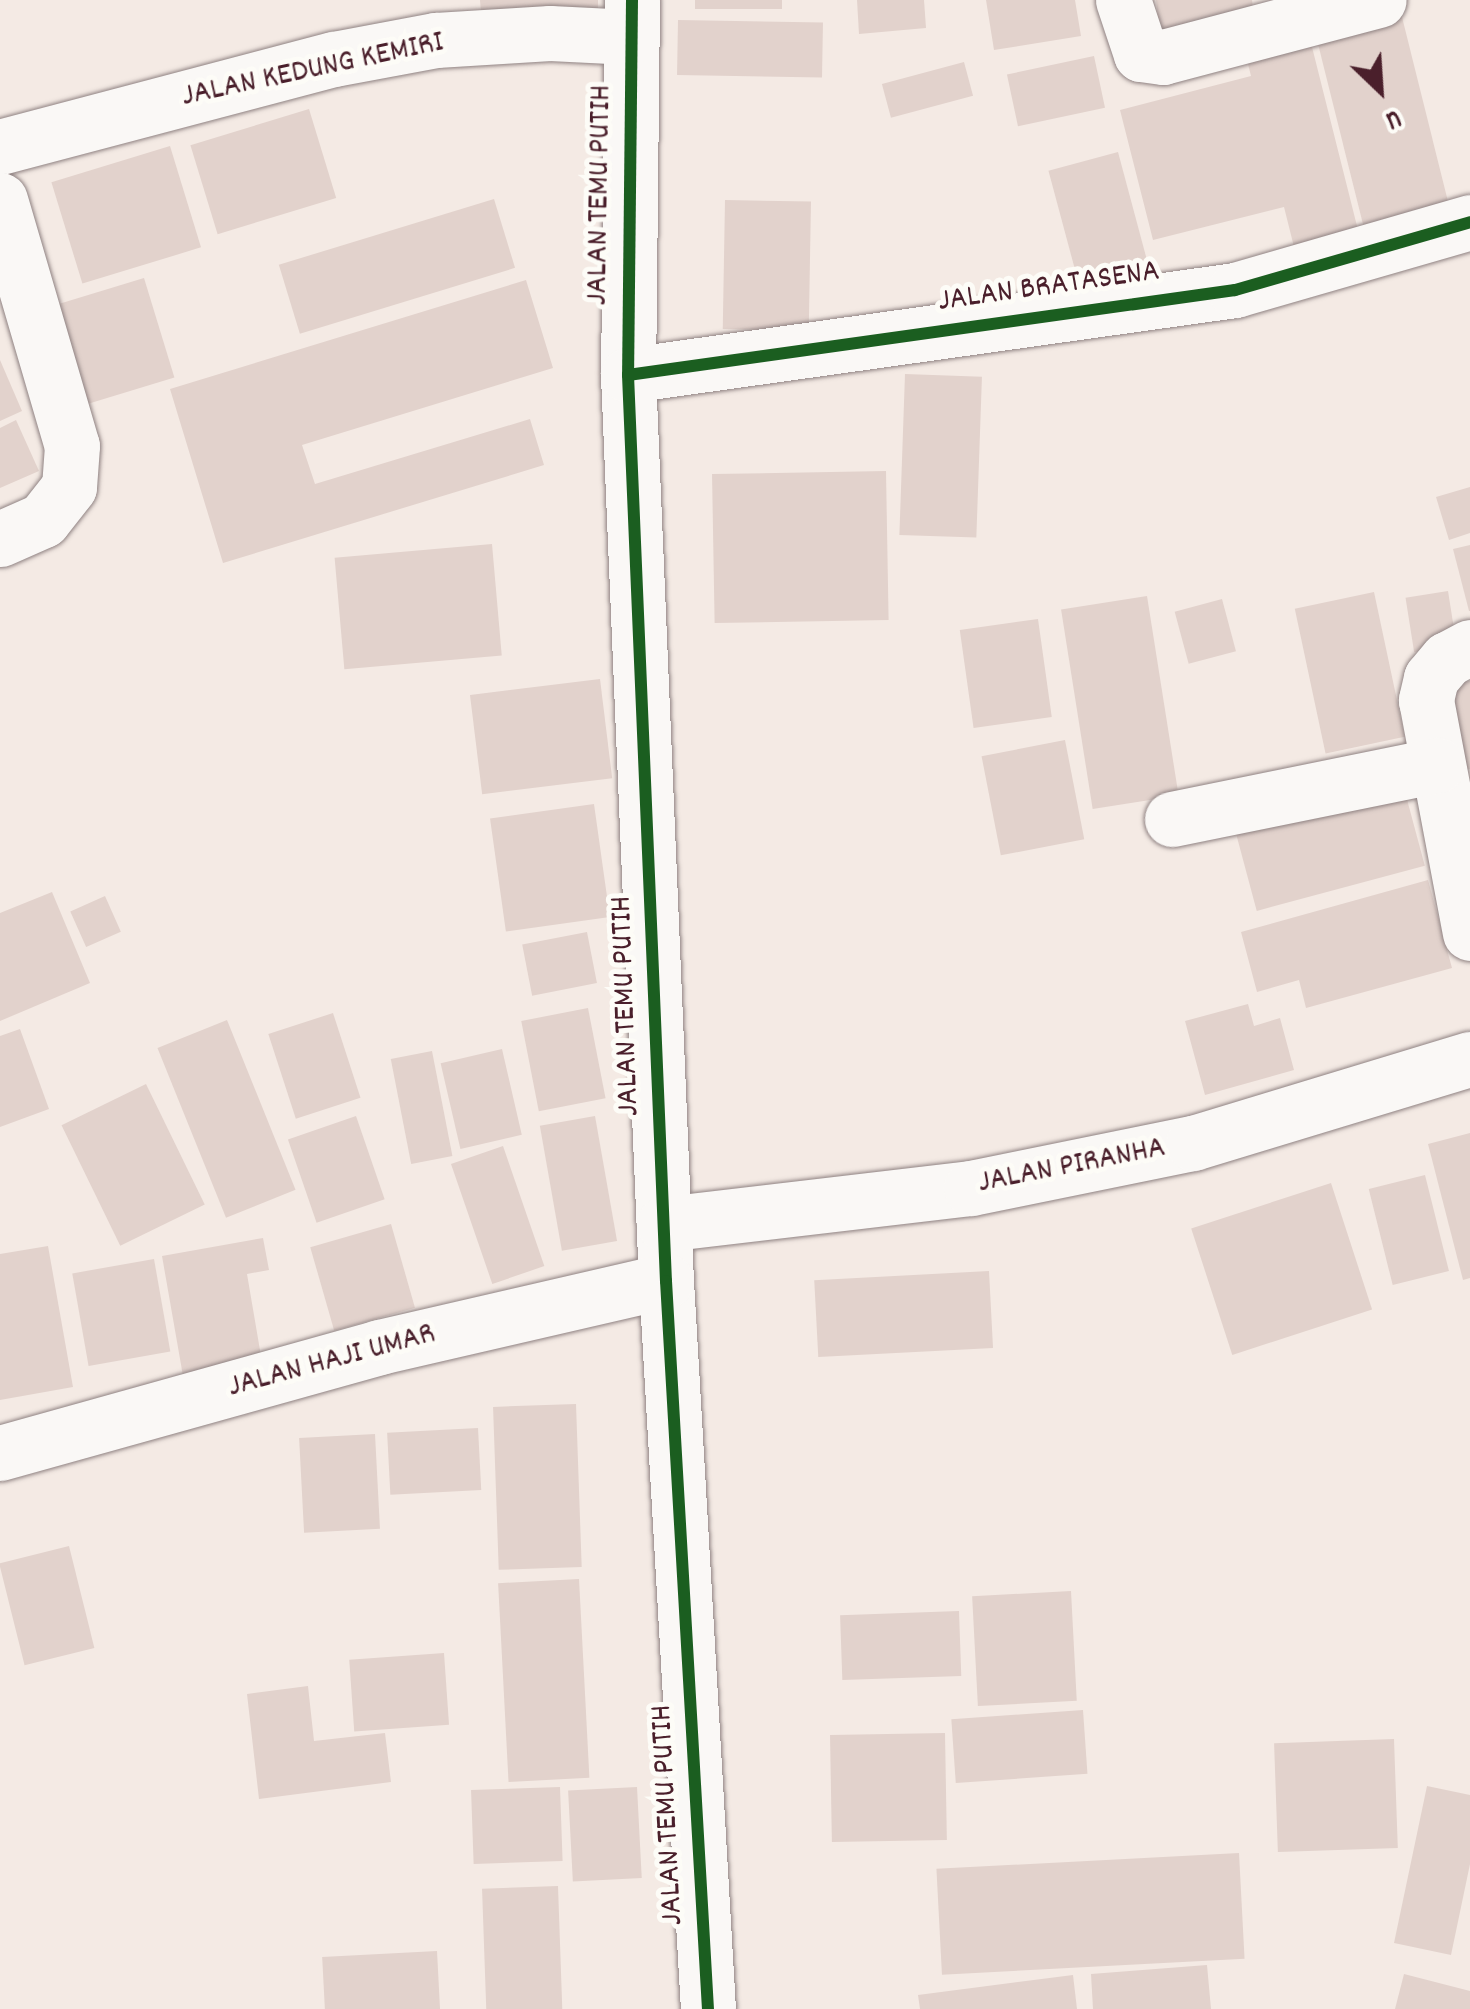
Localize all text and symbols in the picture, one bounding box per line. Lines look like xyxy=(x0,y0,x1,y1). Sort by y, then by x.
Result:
street label: JALAN KEDUNG KEMIRI xyxy=(178,24,448,118)
north arrow xyxy=(1330,40,1430,140)
street label: JALAN TEMU PUTIH xyxy=(580,84,622,306)
text: U xyxy=(1378,96,1407,138)
street label: JALAN BRATASENA xyxy=(936,253,1162,323)
street label: JALAN TEMU PUTIH xyxy=(604,895,650,1117)
street label: JALAN PIRANHA xyxy=(975,1130,1169,1204)
street label: JALAN HAJI UMAR xyxy=(224,1316,440,1408)
street label: JALAN TEMU PUTIH xyxy=(644,1704,694,1926)

